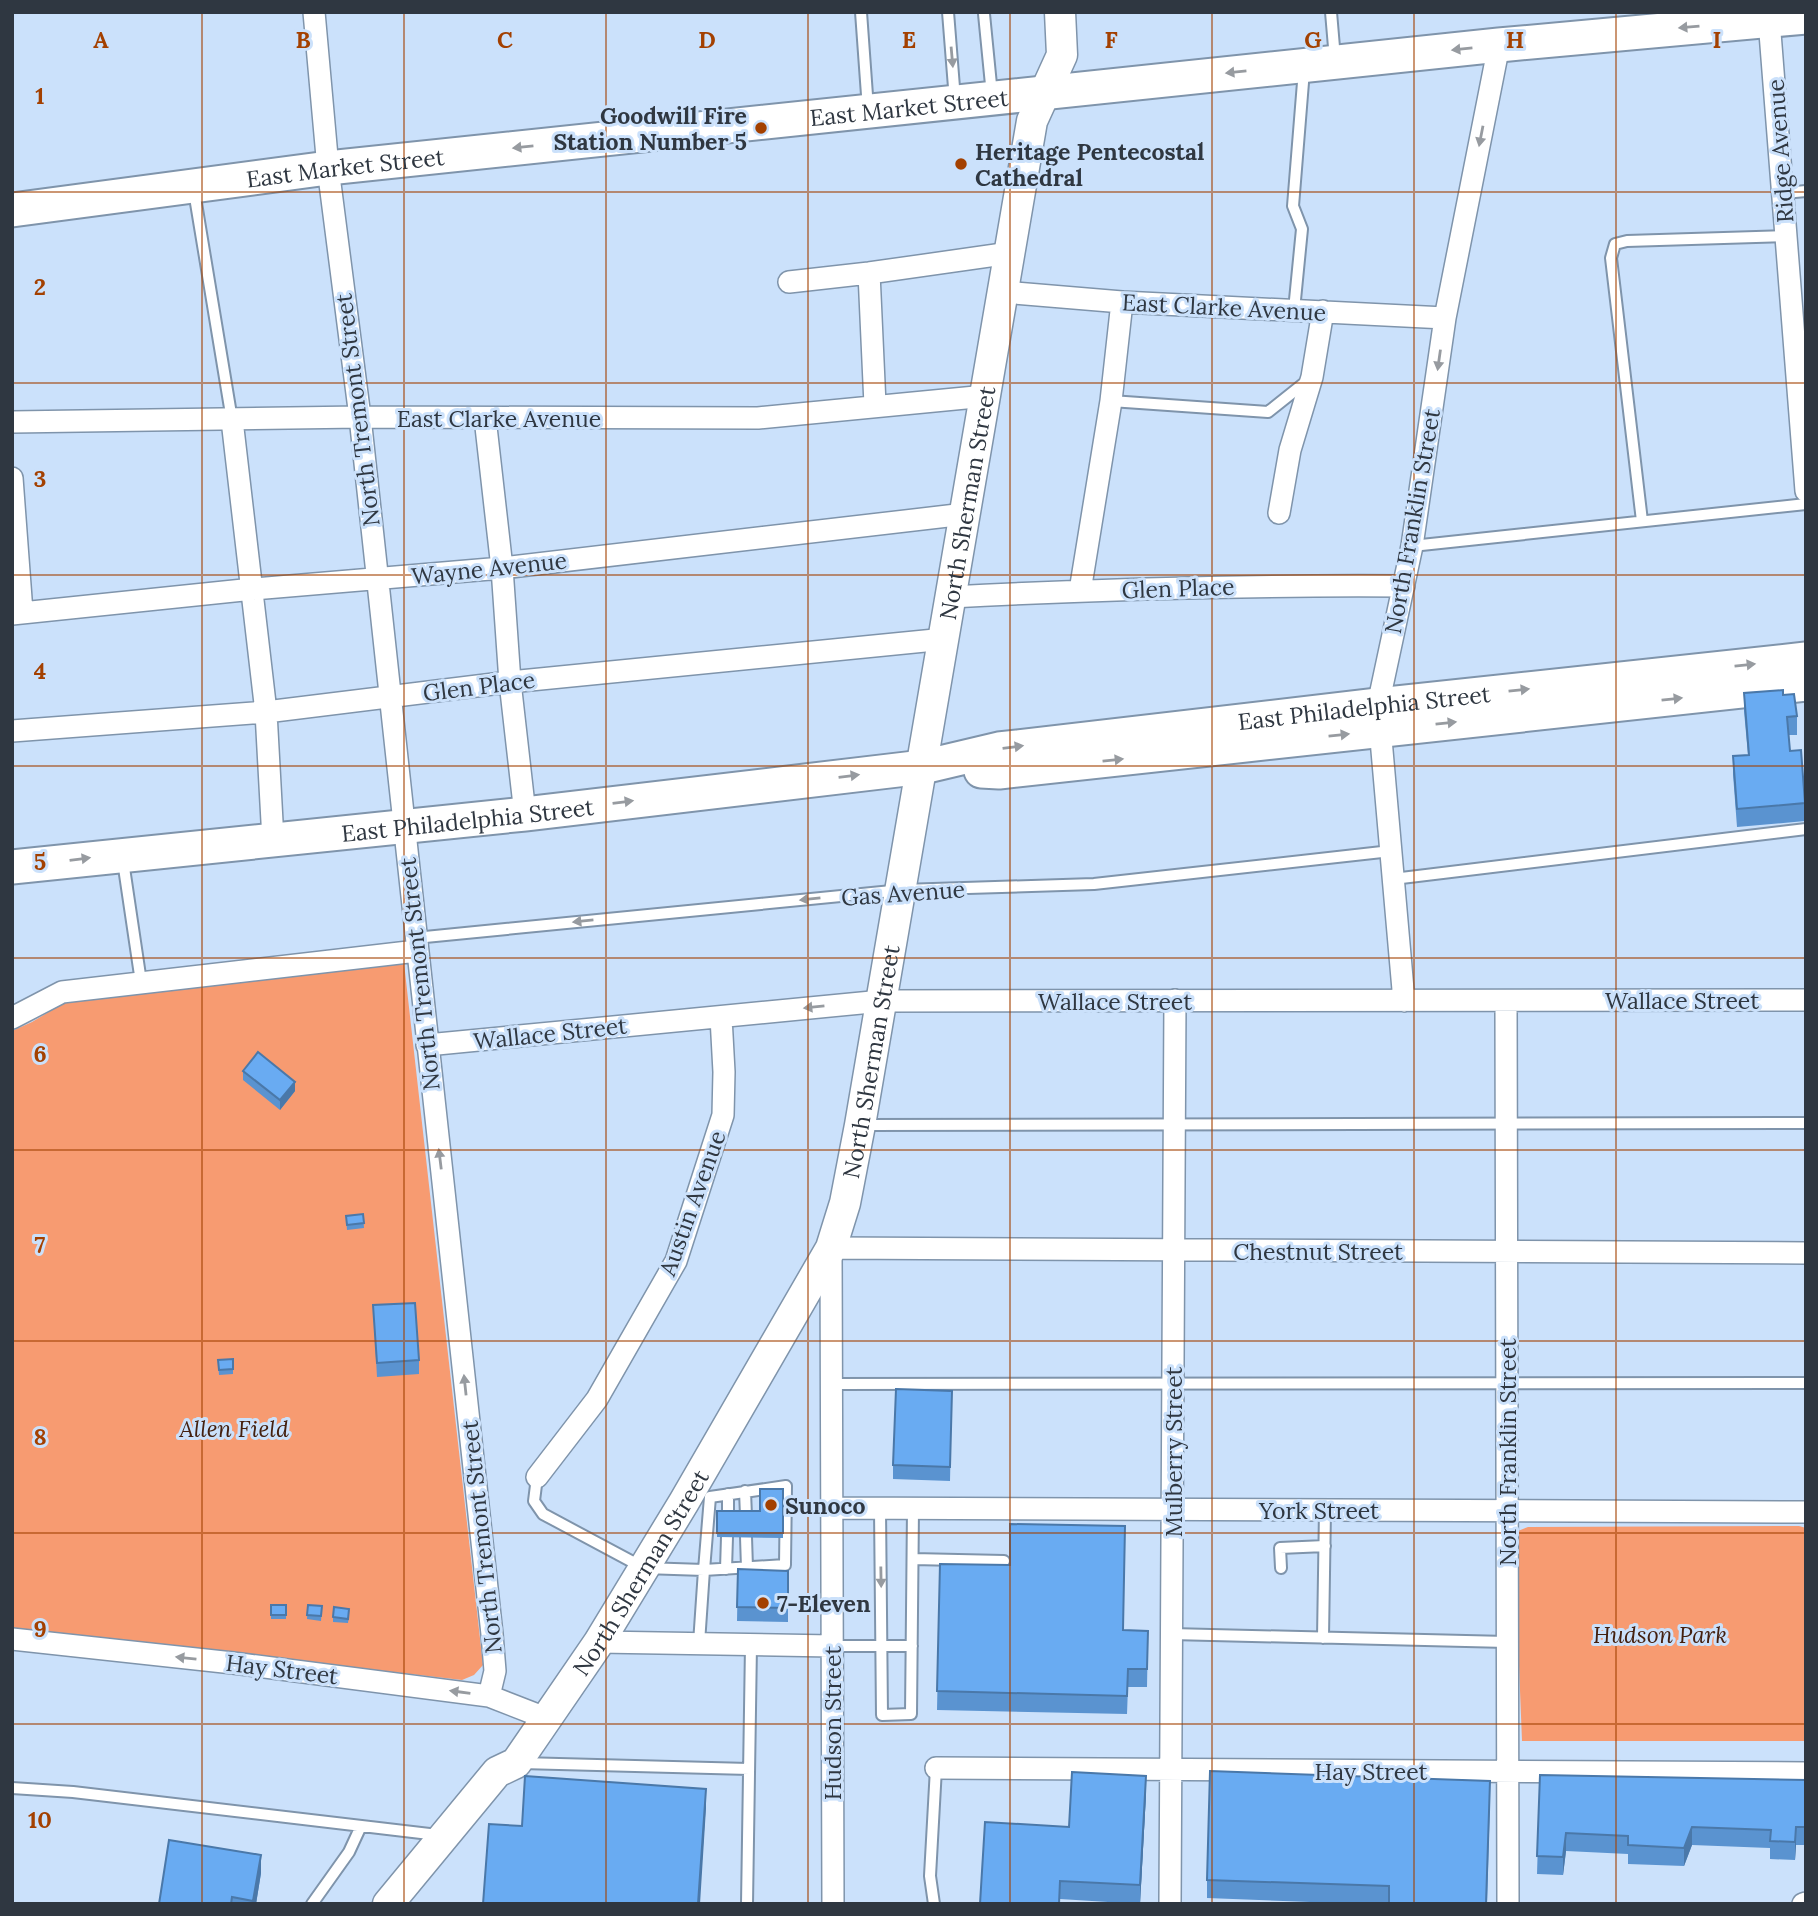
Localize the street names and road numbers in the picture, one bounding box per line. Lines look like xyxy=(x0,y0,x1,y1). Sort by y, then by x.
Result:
street label: Ridge Avenue xyxy=(1761,78,1799,224)
street label: East Market Street xyxy=(808,82,1010,132)
street label: East Market Street xyxy=(244,141,446,193)
street label: East Clarke Avenue xyxy=(1121,287,1327,327)
street label: North Tremont Street xyxy=(328,292,386,528)
street label: North Sherman Street xyxy=(932,384,1001,622)
street label: East Clarke Avenue xyxy=(397,404,601,433)
street label: North Franklin Street xyxy=(1378,406,1446,636)
street label: Wayne Avenue xyxy=(410,545,568,591)
street label: Glen Place xyxy=(1121,572,1235,604)
street label: Glen Place xyxy=(421,665,537,707)
street label: East Philadelphia Street xyxy=(1236,679,1492,736)
street label: East Philadelphia Street xyxy=(340,791,595,847)
street label: North Tremont Street xyxy=(392,856,446,1092)
street label: Gas Avenue xyxy=(840,874,966,912)
street label: North Sherman Street xyxy=(836,943,905,1181)
street label: Wallace Street xyxy=(1605,986,1759,1015)
street label: Wallace Street xyxy=(1038,987,1192,1016)
street label: Wallace Street xyxy=(472,1011,628,1055)
street label: Austin Avenue xyxy=(652,1127,732,1280)
street label: Chestnut Street xyxy=(1233,1237,1403,1266)
street label: North Franklin Street xyxy=(1493,1338,1522,1566)
street label: Mulberry Street xyxy=(1159,1367,1188,1537)
street label: North Tremont Street xyxy=(454,1419,508,1655)
street label: North Sherman Street xyxy=(566,1464,714,1681)
street label: York Street xyxy=(1258,1496,1379,1525)
street label: Hudson Street xyxy=(818,1646,847,1800)
street label: Hay Street xyxy=(224,1648,340,1690)
street label: Hay Street xyxy=(1315,1757,1427,1786)

